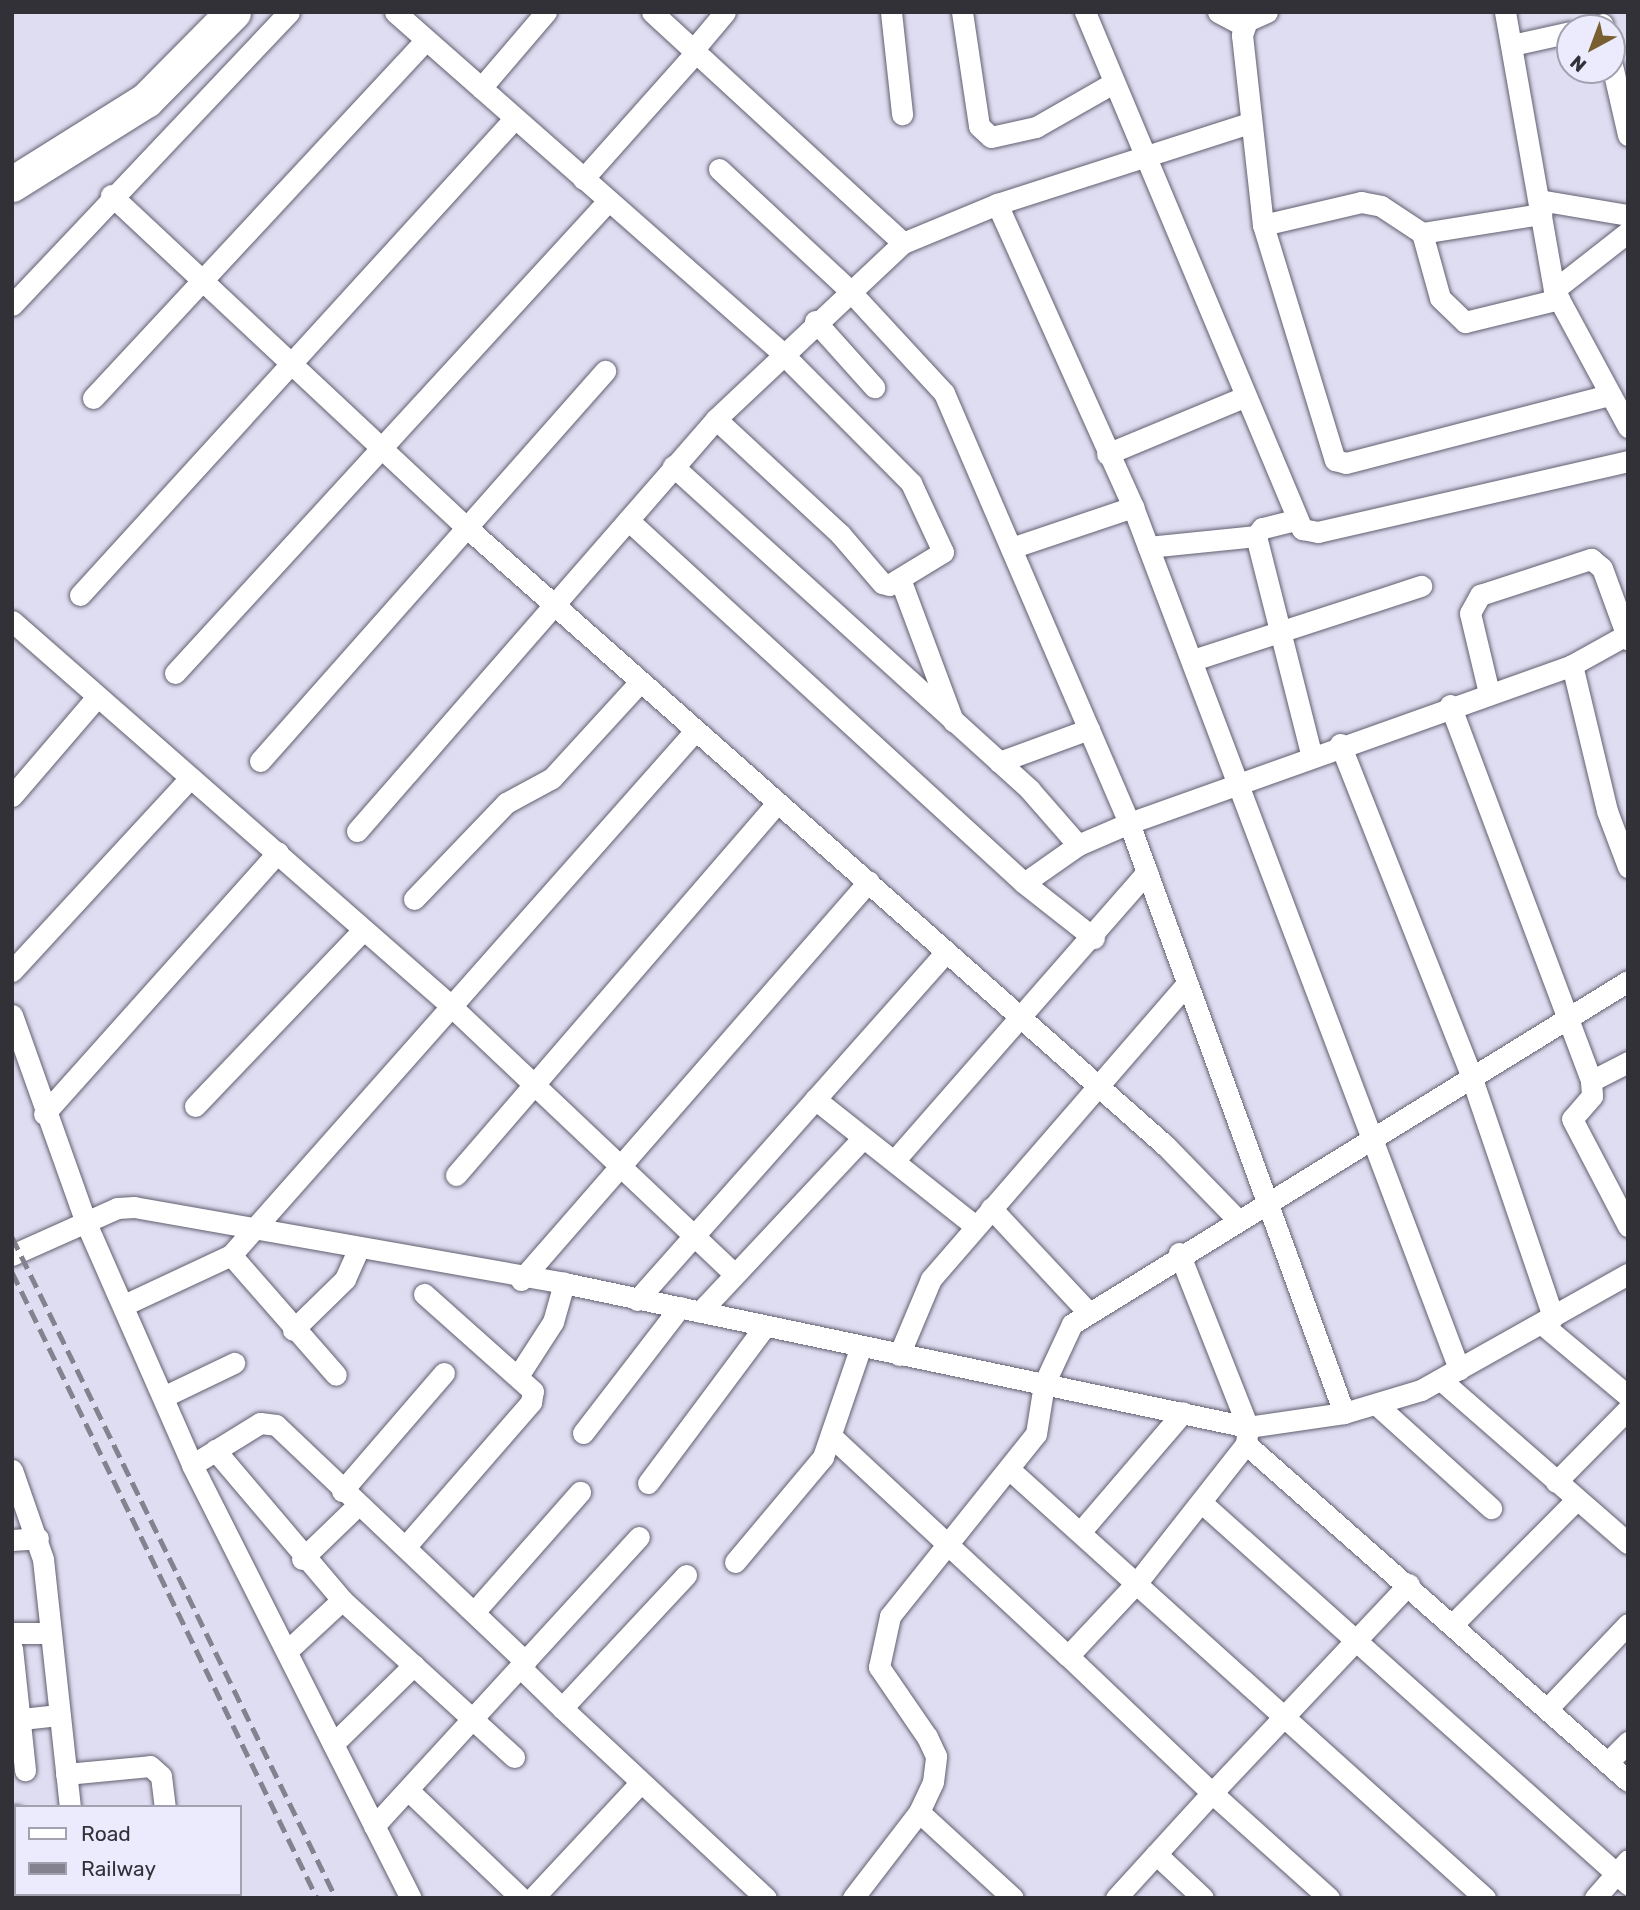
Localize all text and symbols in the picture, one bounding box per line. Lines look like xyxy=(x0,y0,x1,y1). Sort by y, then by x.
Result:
north arrow xyxy=(1556,14,1626,84)
text: N xyxy=(1566,51,1591,77)
legend xyxy=(14,1805,242,1896)
text: Road xyxy=(81,1821,131,1846)
text: Railway xyxy=(81,1856,156,1881)

